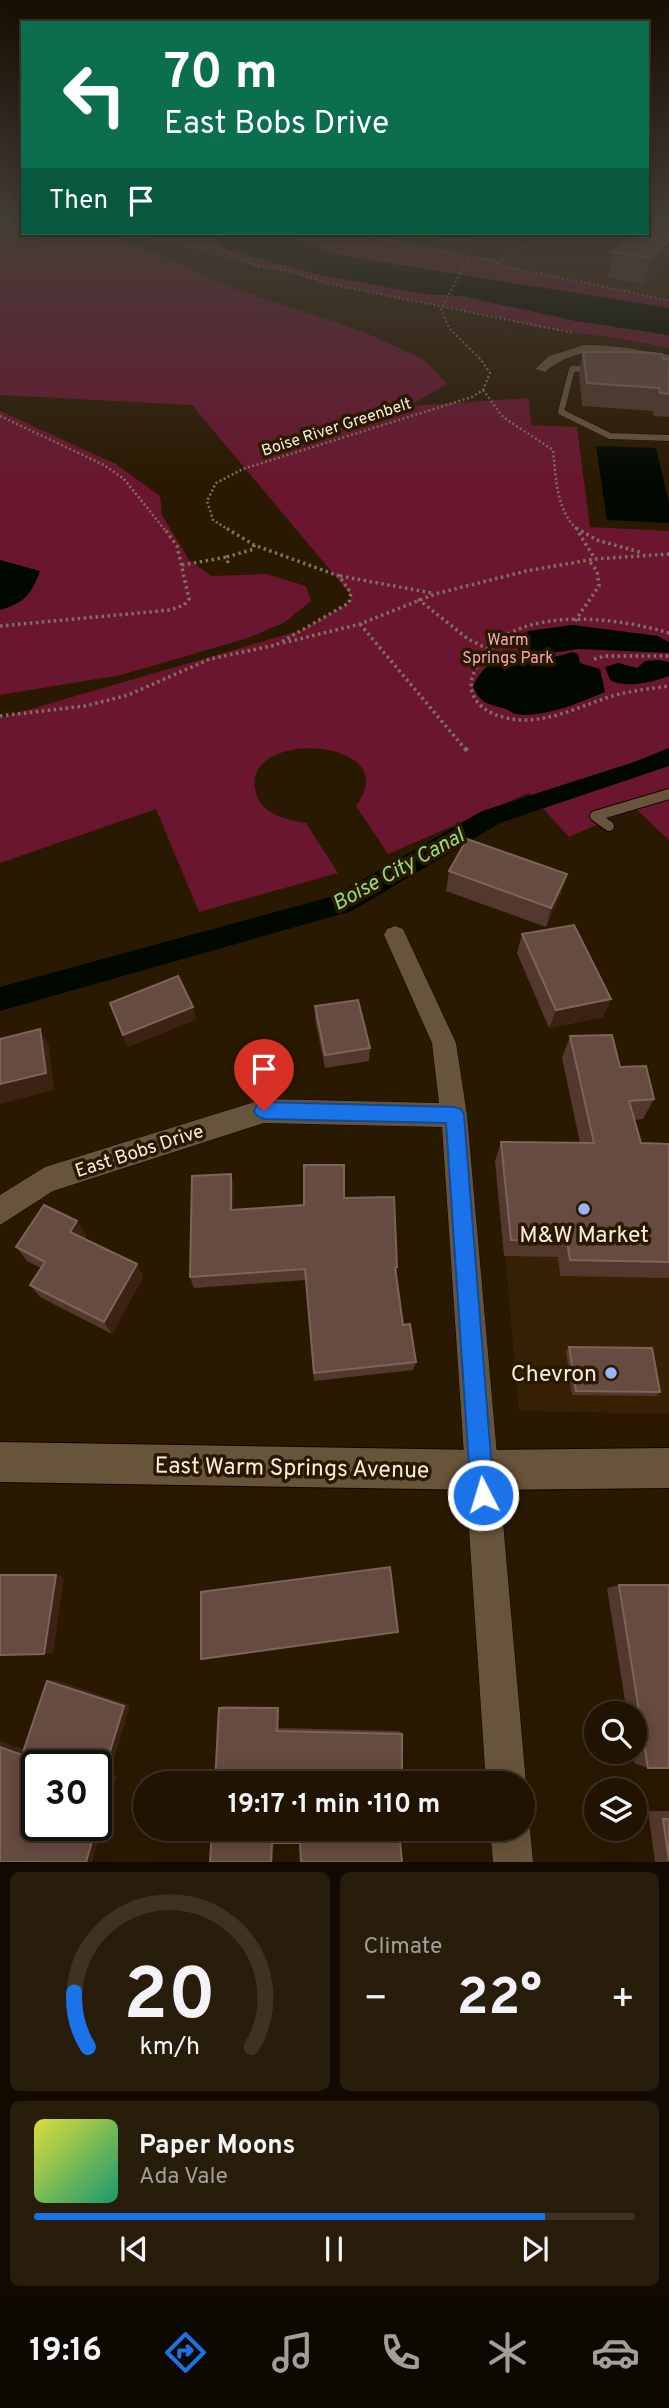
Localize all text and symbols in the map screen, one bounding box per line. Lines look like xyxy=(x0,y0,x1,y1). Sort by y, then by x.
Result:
text: 70 m xyxy=(164,44,278,106)
icon: left xyxy=(49,49,140,140)
text: East Bobs Drive xyxy=(164,105,389,145)
icon: arrive xyxy=(122,182,160,220)
text: Then xyxy=(49,185,108,218)
street label: Boise River Greenbelt xyxy=(259,394,414,462)
park label: Warm Springs Park xyxy=(462,631,554,669)
water label: Boise City Canal xyxy=(328,822,471,918)
pin xyxy=(234,1039,294,1111)
icon: arrive xyxy=(245,1050,283,1088)
street label: East Bobs Drive xyxy=(72,1120,207,1184)
marker: M&W Market xyxy=(576,1201,592,1217)
place label: M&W Market xyxy=(519,1222,649,1251)
place label: Chevron xyxy=(511,1361,597,1390)
marker: Chevron xyxy=(603,1365,619,1381)
street label: East Warm Springs Avenue xyxy=(154,1453,429,1486)
position arrow xyxy=(446,1458,520,1532)
map controls xyxy=(584,1701,647,1841)
button: search xyxy=(584,1701,647,1764)
speed limit sign: 30 xyxy=(21,1750,112,1841)
button: layers xyxy=(584,1778,647,1841)
text: 19:17 · 1 min · 110 m xyxy=(228,1789,440,1822)
text: Climate xyxy=(364,1933,442,1962)
text: 20 xyxy=(124,1954,216,2046)
text: 22° xyxy=(457,1967,542,2033)
text: − xyxy=(364,1976,388,2025)
text: + xyxy=(610,1976,635,2025)
text: km/h xyxy=(139,2032,200,2064)
text: Paper Moons xyxy=(139,2130,295,2163)
text: Ada Vale xyxy=(139,2163,228,2192)
icon: previous xyxy=(115,2230,153,2268)
icon: pause xyxy=(315,2230,353,2268)
icon: next xyxy=(516,2230,554,2268)
icon: directions xyxy=(161,2328,210,2377)
icon: music xyxy=(268,2328,317,2377)
icon: phone xyxy=(376,2328,425,2377)
icon: climate xyxy=(483,2328,532,2377)
icon: car xyxy=(591,2328,640,2377)
text: 19:16 xyxy=(29,2332,102,2372)

